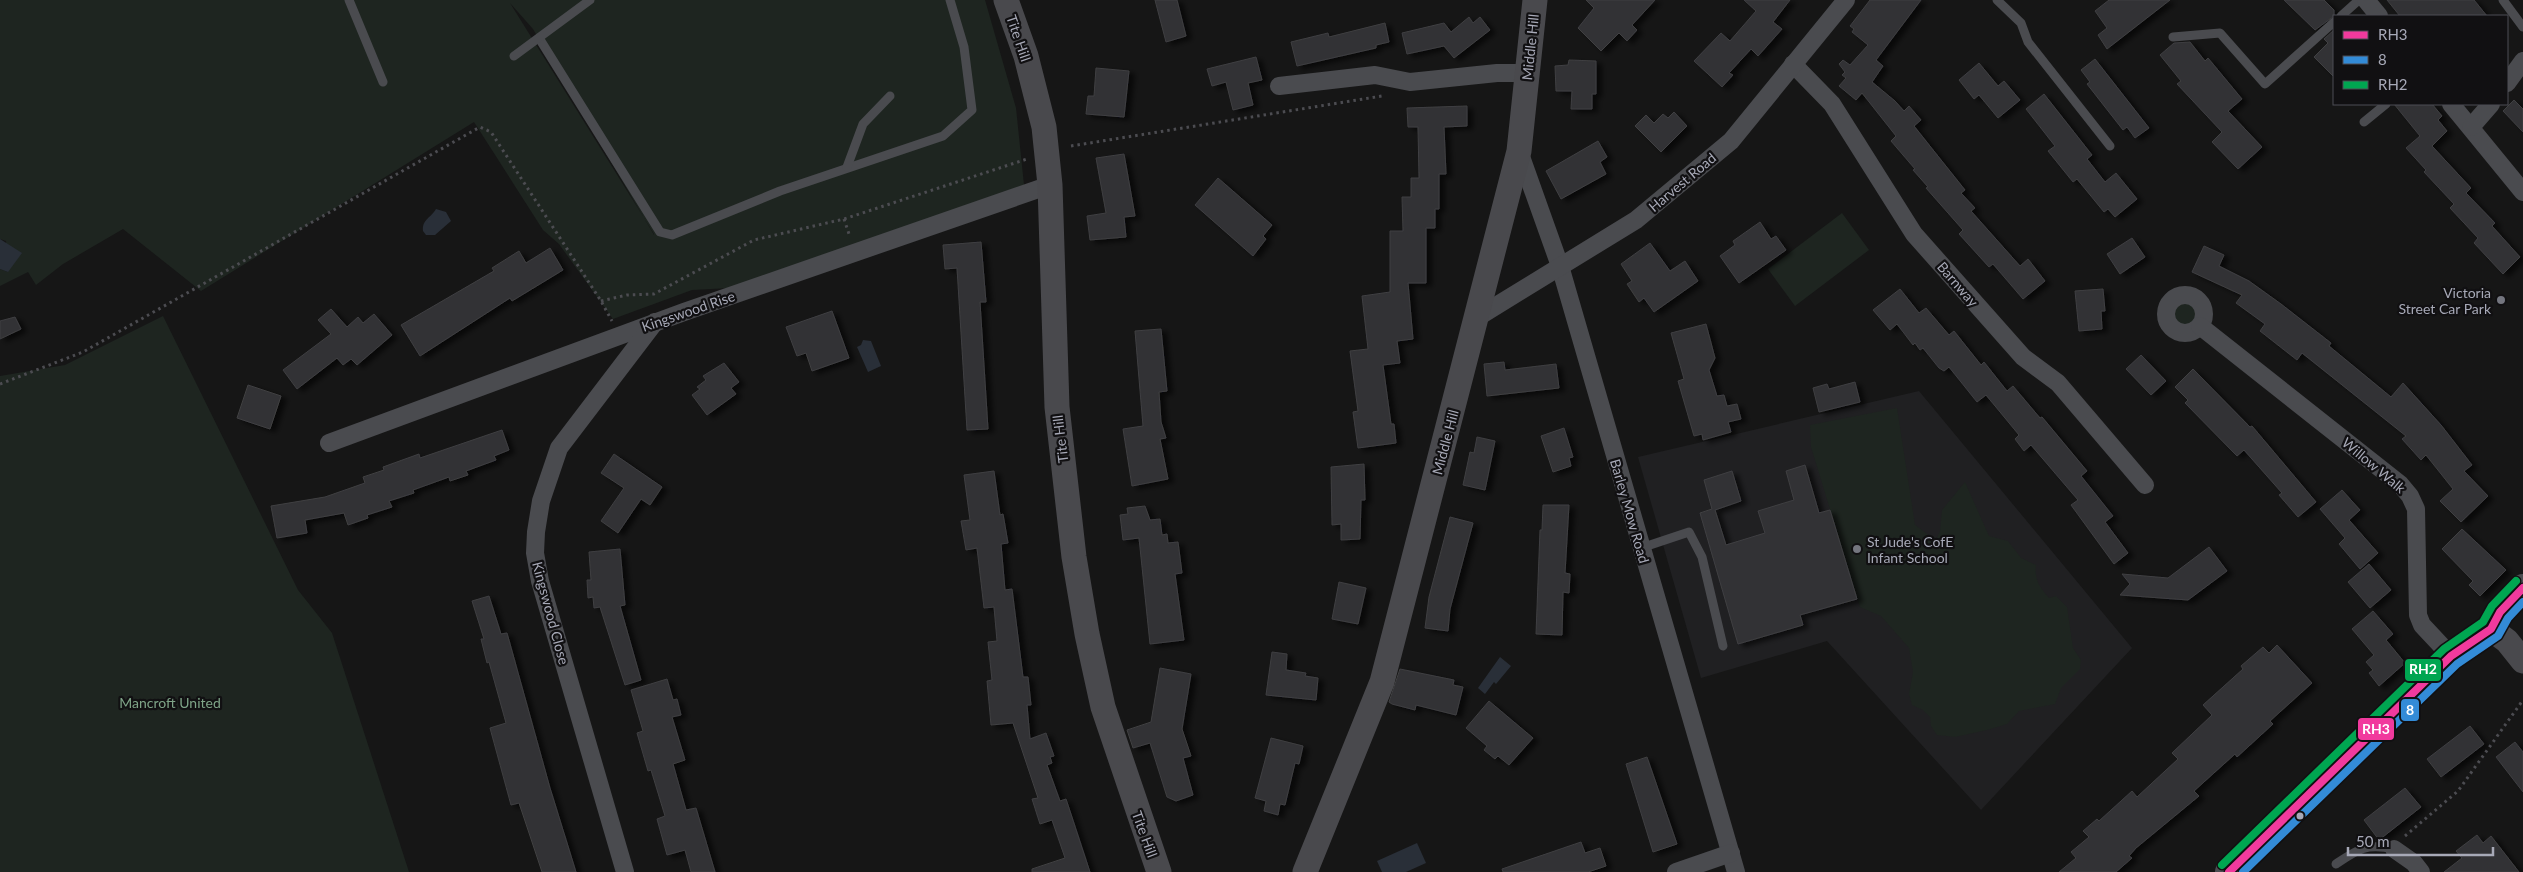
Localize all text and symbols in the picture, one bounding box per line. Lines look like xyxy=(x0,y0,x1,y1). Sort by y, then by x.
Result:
street label: Tite Hill xyxy=(1003,12,1035,64)
street label: Middle Hill xyxy=(1518,13,1542,81)
legend xyxy=(2333,15,2508,105)
text: RH3 xyxy=(2378,25,2408,43)
text: 8 xyxy=(2378,50,2387,68)
text: RH2 xyxy=(2378,75,2408,93)
street label: Harvest Road xyxy=(1645,149,1719,215)
street label: Barnway xyxy=(1934,258,1983,310)
place label: Victoria Street Car Park xyxy=(2399,284,2492,317)
street label: Kingswood Rise xyxy=(639,287,737,335)
marker: Victoria Street Car Park xyxy=(2495,294,2507,306)
street label: Middle Hill xyxy=(1428,408,1462,476)
street label: Tite Hill xyxy=(1049,414,1071,464)
street label: Willow Walk xyxy=(2339,434,2410,497)
street label: Barley Mow Road xyxy=(1607,457,1653,565)
place label: St Jude's CofE Infant School xyxy=(1867,533,1953,566)
marker: St Jude's CofE Infant School xyxy=(1851,543,1863,555)
street label: Kingswood Close xyxy=(529,560,573,666)
line badge: RH2 xyxy=(2404,658,2442,682)
text: RH2 xyxy=(2409,660,2437,677)
park label: Mancroft United xyxy=(119,694,221,711)
line badge: 8 xyxy=(2400,698,2420,722)
text: 8 xyxy=(2406,701,2414,718)
line badge: RH3 xyxy=(2357,717,2395,741)
text: RH3 xyxy=(2362,720,2390,737)
street label: Tite Hill xyxy=(1129,808,1161,860)
unlabelled marker xyxy=(2295,811,2305,821)
scale bar xyxy=(2348,824,2493,856)
text: 50 m xyxy=(2356,832,2390,850)

